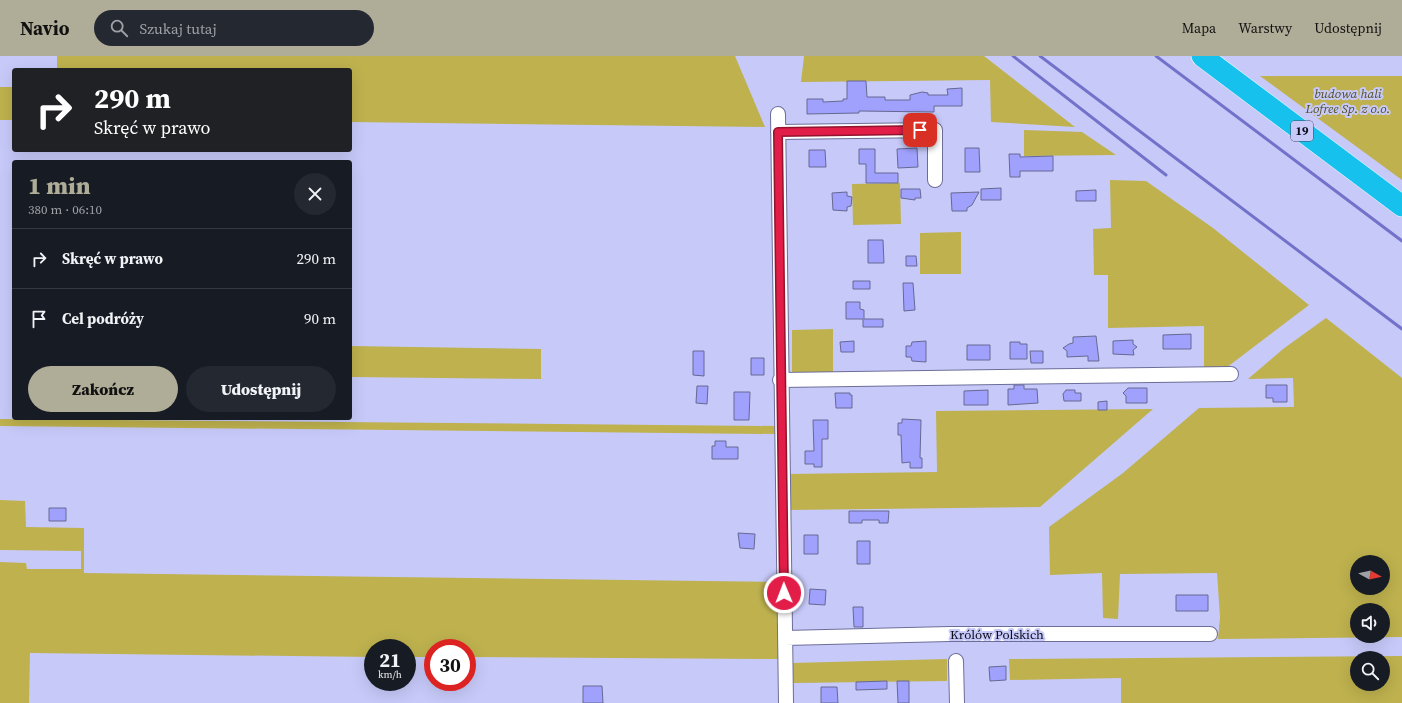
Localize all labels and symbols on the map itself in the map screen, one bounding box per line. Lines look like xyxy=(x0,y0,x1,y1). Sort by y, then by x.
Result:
park label: budowa hali Lofree Sp. z o.o. xyxy=(1305,85,1390,117)
pin xyxy=(903,113,937,147)
road number: 19 xyxy=(1291,121,1313,141)
north arrow xyxy=(1350,555,1390,595)
position arrow xyxy=(763,572,805,614)
street label: Królów Polskich xyxy=(950,626,1044,643)
speed limit sign: 30 xyxy=(424,639,476,691)

